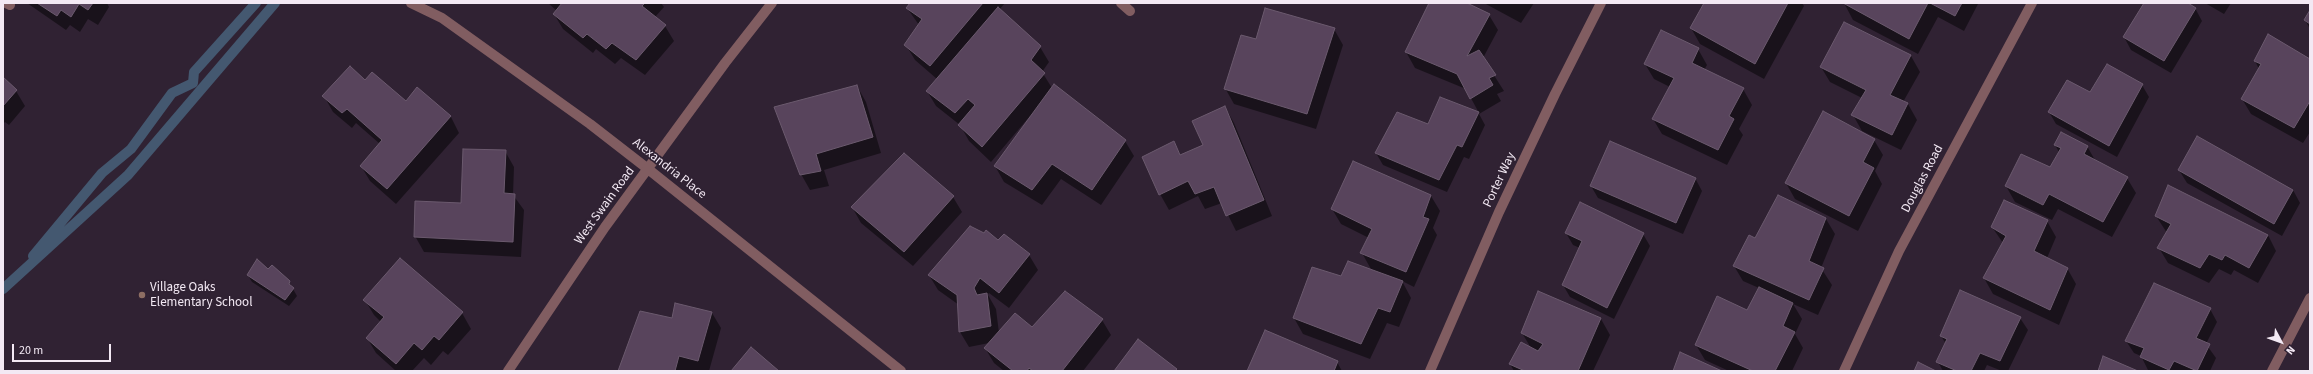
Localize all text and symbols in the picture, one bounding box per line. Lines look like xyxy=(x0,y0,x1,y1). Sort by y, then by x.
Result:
street label: Alexandria Place xyxy=(629,135,709,203)
street label: Douglas Road xyxy=(1899,142,1947,216)
street label: Porter Way xyxy=(1480,150,1520,210)
street label: West Swain Road xyxy=(572,164,638,248)
place label: Village Oaks Elementary School xyxy=(150,280,252,311)
marker: Village Oaks Elementary School xyxy=(137,290,147,300)
north arrow xyxy=(2261,322,2301,362)
scale bar xyxy=(14,336,113,362)
text: 20 m xyxy=(19,342,43,359)
text: N xyxy=(2282,343,2299,358)

